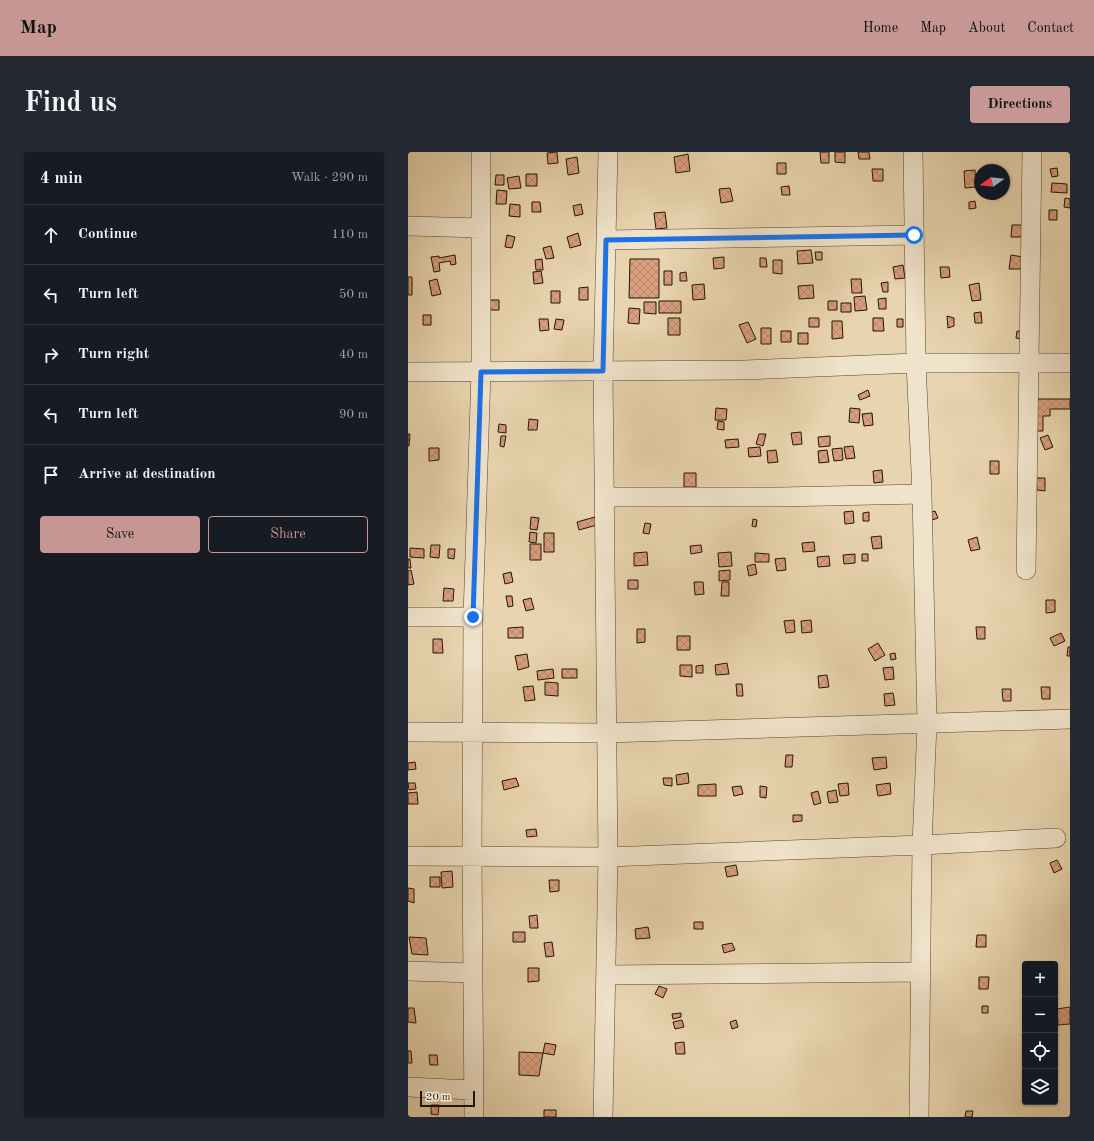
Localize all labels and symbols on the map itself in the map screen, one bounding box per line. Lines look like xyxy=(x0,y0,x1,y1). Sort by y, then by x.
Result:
north arrow xyxy=(974,164,1010,200)
route start xyxy=(905,226,923,244)
route end xyxy=(464,608,482,626)
scale bar xyxy=(420,1089,475,1108)

